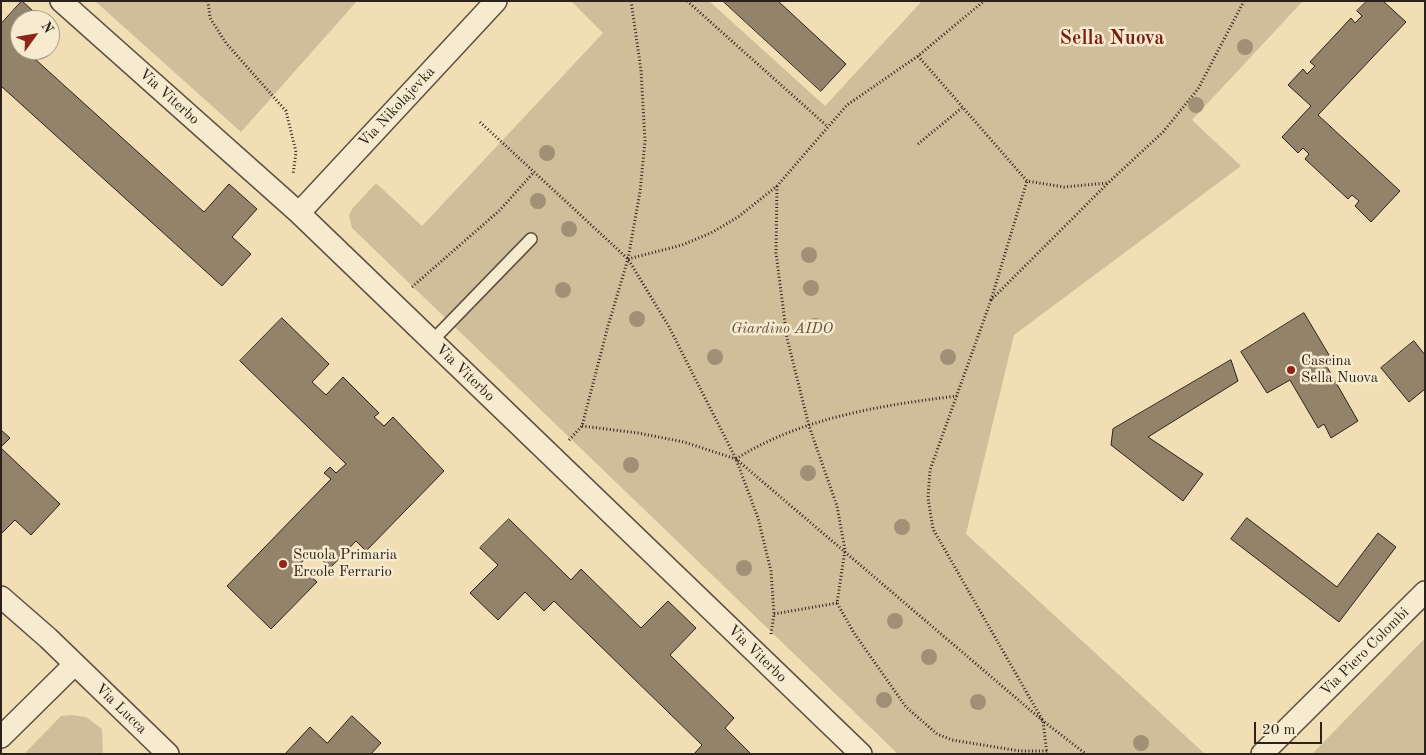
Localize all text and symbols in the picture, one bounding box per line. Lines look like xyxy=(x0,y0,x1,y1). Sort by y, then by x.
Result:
north arrow xyxy=(10,10,60,60)
text: N xyxy=(38,19,56,36)
district label: Sella Nuova xyxy=(1060,27,1164,51)
street label: Via Nikolajevka xyxy=(355,63,439,151)
street label: Via Viterbo xyxy=(135,65,203,129)
park label: Giardino AIDO xyxy=(731,320,833,338)
street label: Via Viterbo xyxy=(432,340,498,406)
place label: Cascina Sella Nuova xyxy=(1301,352,1378,387)
marker: Cascina Sella Nuova xyxy=(1285,364,1297,376)
place label: Scuola Primaria Ercole Ferrario xyxy=(293,546,397,581)
marker: Scuola Primaria Ercole Ferrario xyxy=(277,558,289,570)
street label: Via Piero Colombi xyxy=(1317,604,1413,700)
street label: Via Viterbo xyxy=(724,621,790,687)
street label: Via Lucca xyxy=(91,680,151,738)
scale bar xyxy=(1256,712,1324,744)
text: 20 m xyxy=(1262,723,1296,738)

